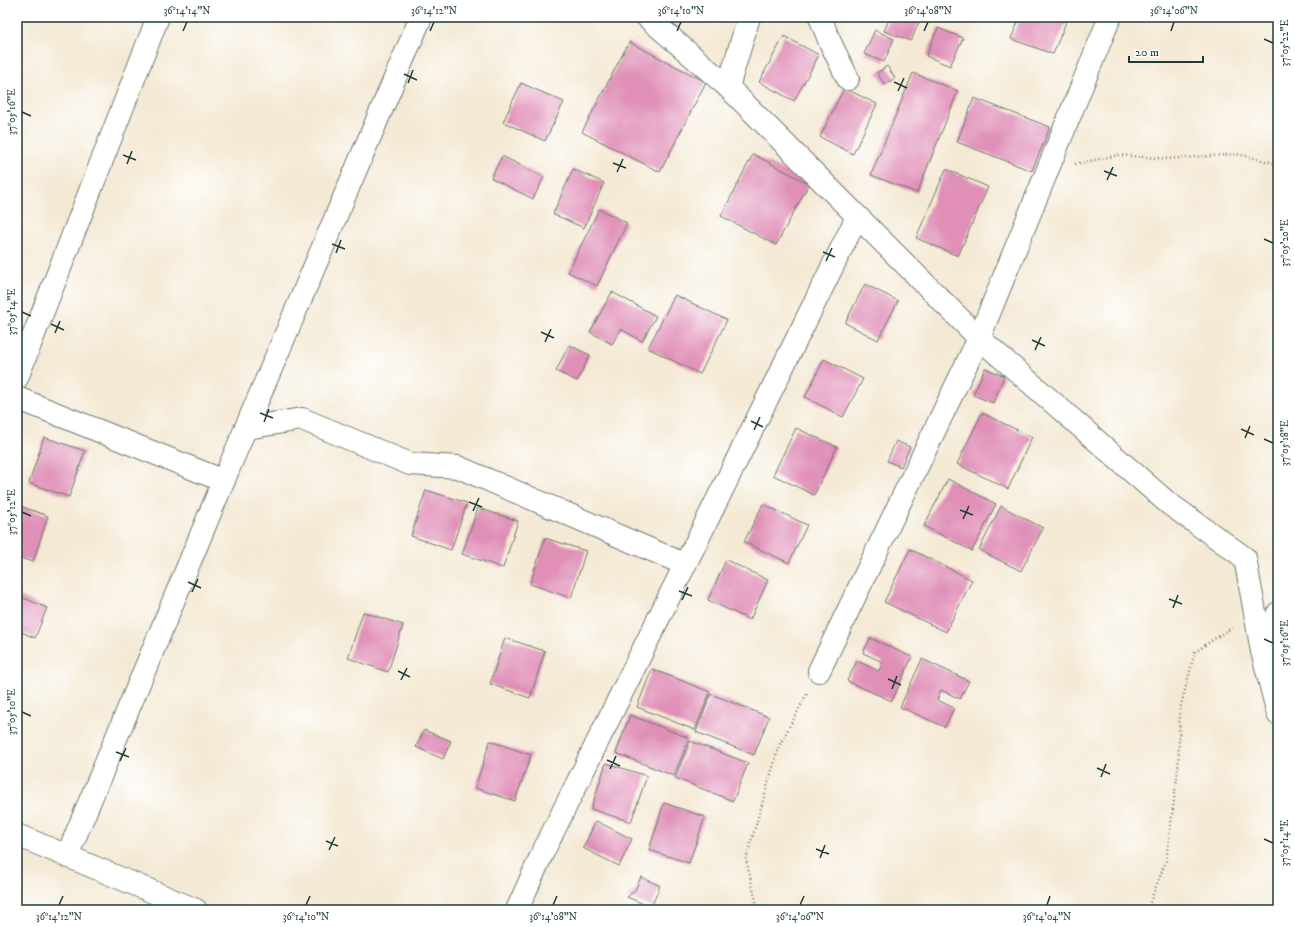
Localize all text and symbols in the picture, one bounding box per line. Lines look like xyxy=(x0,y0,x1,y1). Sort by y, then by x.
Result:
text: 36°14'14"N xyxy=(164,5,210,17)
text: 36°14'12"N xyxy=(411,5,457,17)
text: 36°14'10"N xyxy=(658,5,704,17)
text: 36°14'08"N xyxy=(904,5,952,17)
text: 36°14'06"N xyxy=(1150,5,1198,17)
text: 37°05'22"E xyxy=(1279,20,1291,66)
scale bar xyxy=(1129,38,1203,64)
text: 20 m xyxy=(1135,45,1159,60)
text: 37°05'16"E xyxy=(6,89,18,135)
text: 37°05'20"E xyxy=(1279,219,1291,267)
text: 37°05'14"E xyxy=(6,289,18,335)
text: 37°05'18"E xyxy=(1279,420,1291,466)
text: 37°05'12"E xyxy=(6,489,18,535)
text: 37°05'16"E xyxy=(1279,620,1291,666)
text: 37°05'10"E xyxy=(6,689,18,735)
text: 37°05'14"E xyxy=(1279,820,1291,866)
text: 36°14'12"N xyxy=(36,911,82,923)
text: 36°14'10"N xyxy=(283,911,329,923)
text: 36°14'08"N xyxy=(529,911,577,923)
text: 36°14'06"N xyxy=(776,911,824,923)
text: 36°14'04"N xyxy=(1023,911,1071,923)

